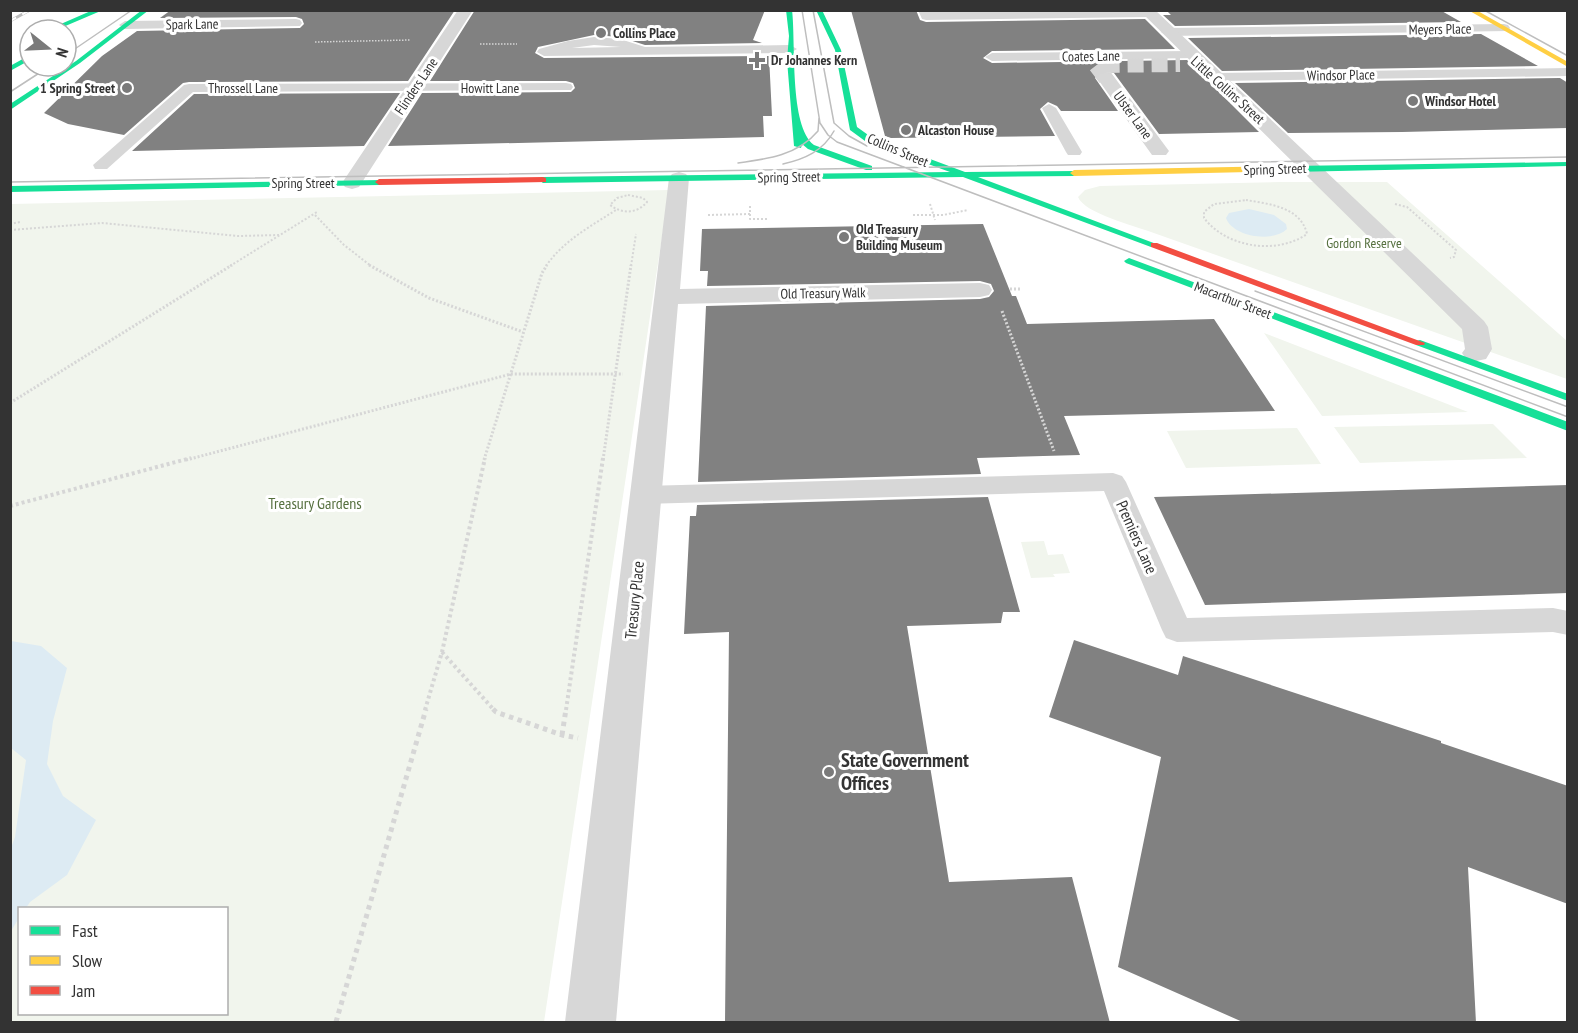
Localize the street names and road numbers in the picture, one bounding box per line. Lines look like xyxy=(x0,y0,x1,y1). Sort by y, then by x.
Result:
street label: Spark Lane xyxy=(165,15,219,33)
street label: Meyers Place xyxy=(1408,19,1472,39)
street label: Coates Lane xyxy=(1062,46,1120,66)
street label: Little Collins Street xyxy=(1187,52,1269,128)
street label: Flinders Lane xyxy=(390,54,442,118)
street label: Windsor Place xyxy=(1307,65,1375,85)
street label: Throssell Lane xyxy=(208,79,278,97)
street label: Howitt Lane xyxy=(461,79,519,97)
street label: Ulster Lane xyxy=(1110,88,1156,143)
street label: Collins Street xyxy=(865,129,931,171)
street label: Spring Street xyxy=(1243,159,1307,179)
street label: Spring Street xyxy=(757,167,821,187)
street label: Spring Street xyxy=(271,174,335,192)
street label: Macarthur Street xyxy=(1192,277,1274,323)
street label: Old Treasury Walk xyxy=(780,283,866,303)
street label: Premiers Lane xyxy=(1112,497,1162,577)
street label: Treasury Place xyxy=(620,560,648,640)

